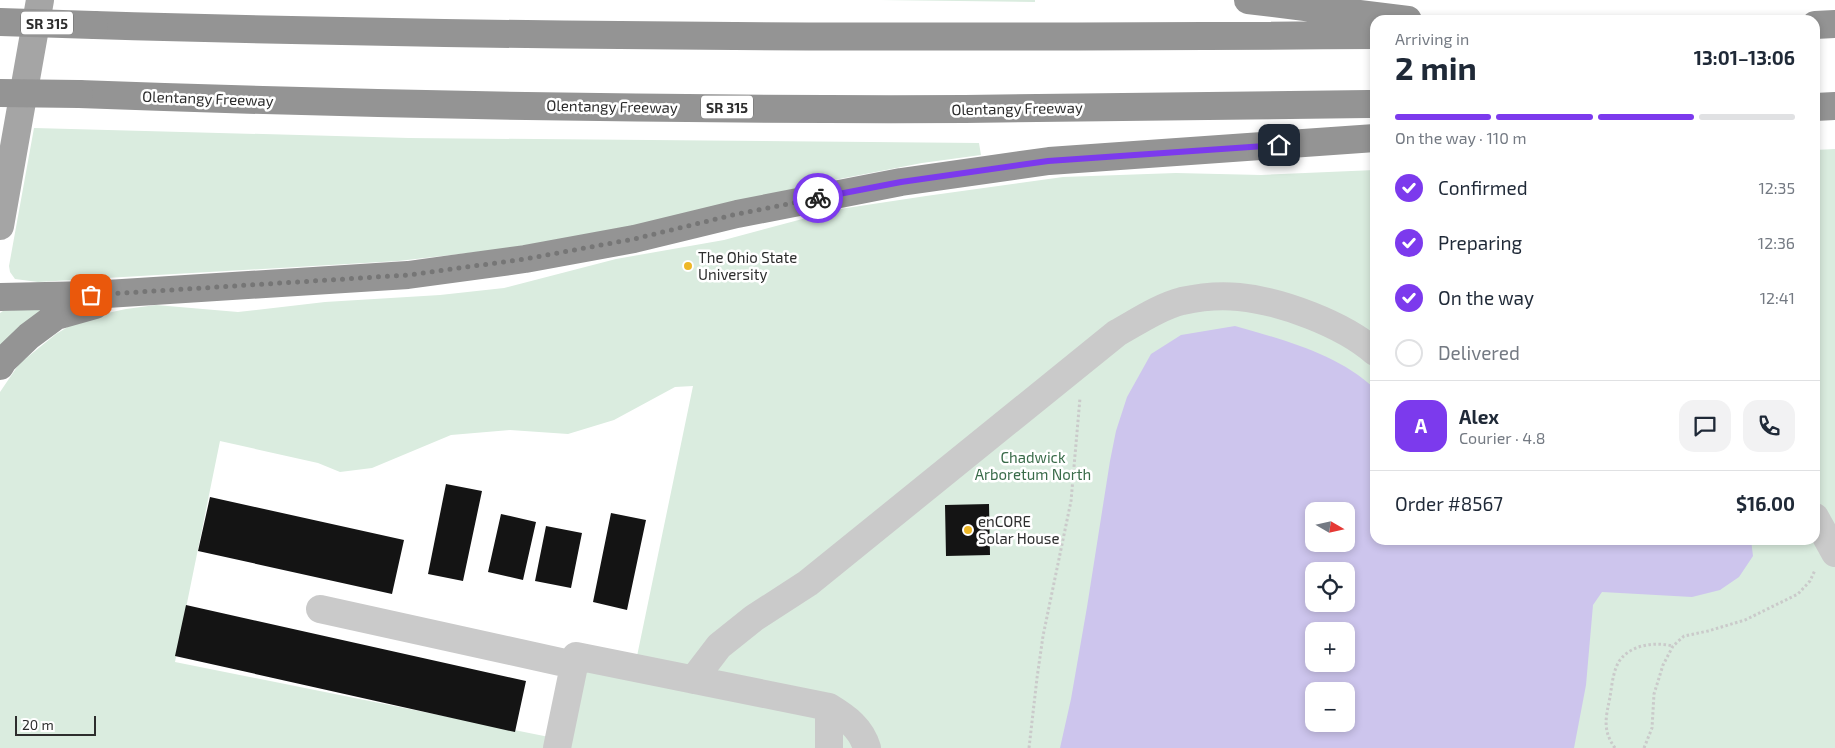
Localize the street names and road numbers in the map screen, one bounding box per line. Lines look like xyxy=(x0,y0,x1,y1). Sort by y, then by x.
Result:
road number: SR 315 xyxy=(21,12,73,34)
street label: Olentangy Freeway xyxy=(142,87,274,109)
road number: SR 315 xyxy=(701,95,753,118)
street label: Olentangy Freeway xyxy=(546,96,678,116)
street label: Olentangy Freeway xyxy=(951,98,1083,118)

